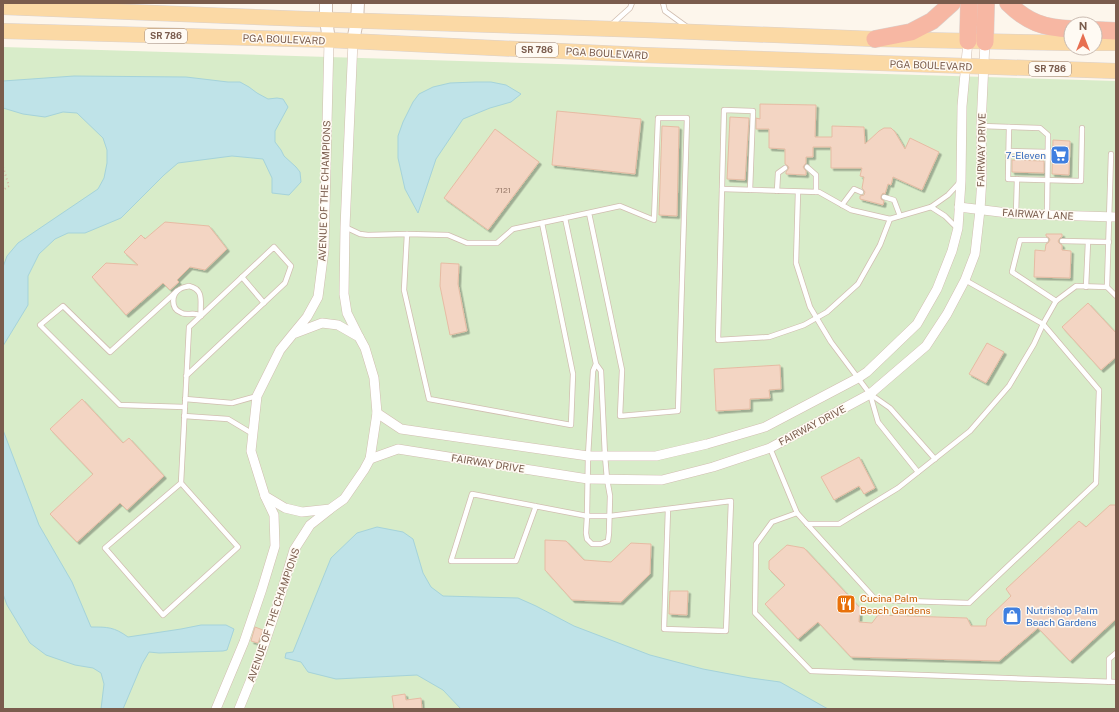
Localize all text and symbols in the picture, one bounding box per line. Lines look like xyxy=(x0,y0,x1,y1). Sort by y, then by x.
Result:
north arrow xyxy=(1063,16,1103,56)
text: N xyxy=(1079,20,1087,32)
road number: SR 786 xyxy=(145,29,187,43)
street label: PGA BOULEVARD xyxy=(243,32,326,46)
road number: SR 786 xyxy=(516,43,558,57)
street label: PGA BOULEVARD xyxy=(565,45,649,61)
street label: PGA BOULEVARD xyxy=(890,58,973,72)
road number: SR 786 xyxy=(1029,62,1071,76)
street label: FAIRWAY DRIVE xyxy=(974,113,988,187)
street label: AVENUE OF THE CHAMPIONS xyxy=(316,120,332,262)
supermarket icon: 7-Eleven xyxy=(1049,144,1071,166)
place label: 7-Eleven xyxy=(1005,149,1046,161)
house number: 7121 xyxy=(495,185,511,195)
street label: FAIRWAY LANE xyxy=(1002,206,1074,222)
street label: FAIRWAY DRIVE xyxy=(776,402,848,448)
street label: FAIRWAY DRIVE xyxy=(450,451,526,475)
street label: AVENUE OF THE CHAMPIONS xyxy=(244,546,302,684)
place label: Cucina Palm Beach Gardens xyxy=(860,592,931,616)
restaurant icon: Cucina Palm Beach Gardens xyxy=(835,593,857,615)
place label: Nutrishop Palm Beach Gardens xyxy=(1026,604,1098,628)
shop icon: Nutrishop Palm Beach Gardens xyxy=(1001,605,1023,627)

